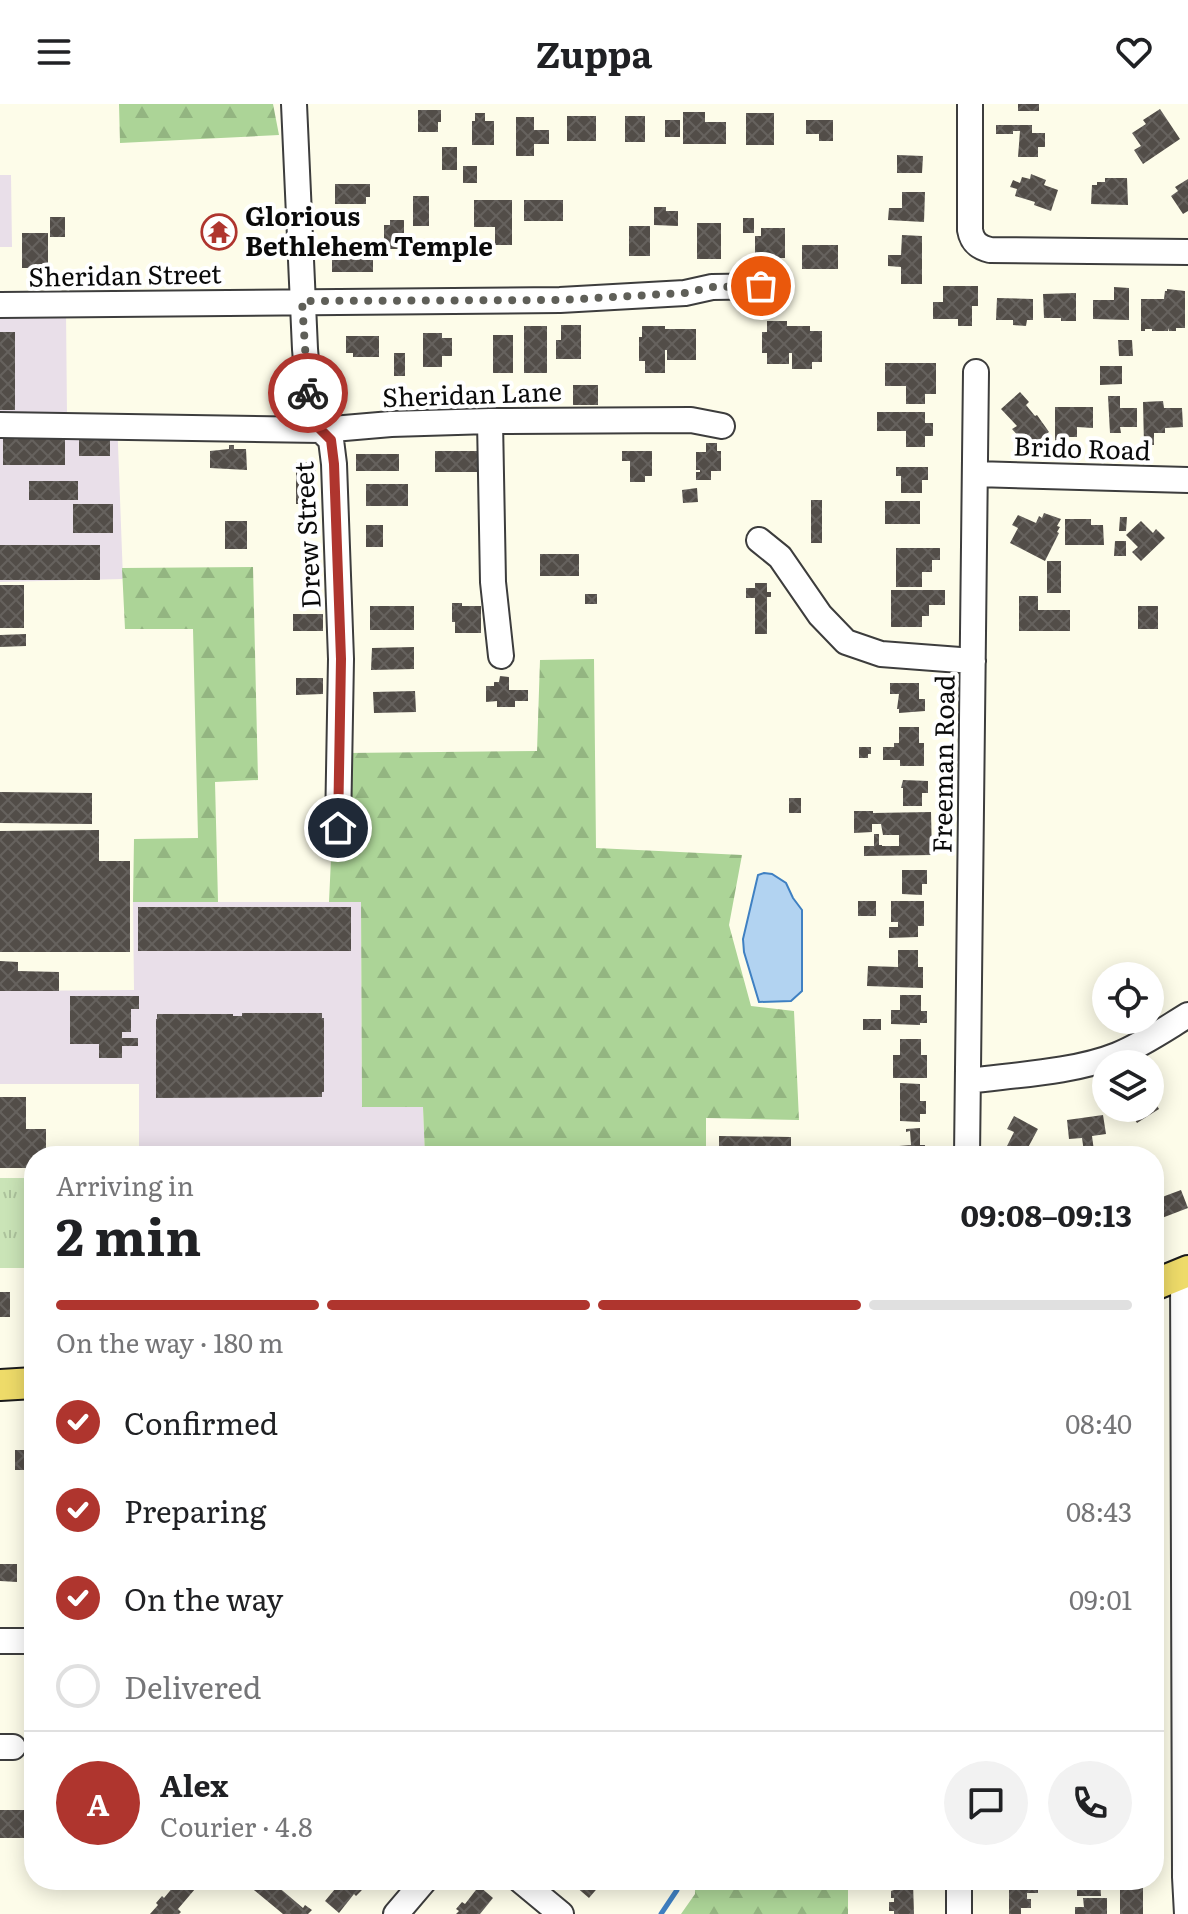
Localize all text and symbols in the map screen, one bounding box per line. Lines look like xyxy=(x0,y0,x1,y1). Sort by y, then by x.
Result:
text: Zuppa xyxy=(536,26,652,79)
icon: menu xyxy=(32,30,76,74)
icon: heart xyxy=(1112,30,1156,74)
place label: Glorious Bethlehem Temple xyxy=(245,195,493,264)
temple icon: Glorious Bethlehem Temple xyxy=(200,213,238,251)
street label: Sheridan Street xyxy=(28,252,222,295)
pin xyxy=(727,252,795,320)
icon: bag xyxy=(739,264,783,308)
courier xyxy=(268,353,348,433)
street label: Sheridan Lane xyxy=(381,370,562,415)
icon: bike xyxy=(286,371,330,415)
street label: Brido Road xyxy=(1013,425,1151,468)
street label: Drew Street xyxy=(282,460,329,610)
street label: Freeman Road xyxy=(920,674,963,854)
pin xyxy=(304,794,372,862)
icon: home xyxy=(316,806,360,850)
map controls xyxy=(1092,962,1164,1122)
button: locate xyxy=(1092,962,1164,1034)
button: layers xyxy=(1092,1050,1164,1122)
text: Arriving in xyxy=(56,1165,194,1204)
text: 09:08–09:13 xyxy=(960,1192,1132,1236)
text: 2 min xyxy=(56,1195,201,1272)
text: On the way · 180 m xyxy=(56,1322,284,1361)
icon: check xyxy=(56,1400,100,1444)
text: Confirmed xyxy=(124,1400,278,1444)
text: 08:40 xyxy=(1065,1403,1132,1442)
icon: check xyxy=(56,1488,100,1532)
text: Preparing xyxy=(124,1488,266,1532)
text: 08:43 xyxy=(1066,1491,1132,1530)
icon: check xyxy=(56,1576,100,1620)
text: On the way xyxy=(124,1576,283,1620)
text: 09:01 xyxy=(1069,1579,1132,1618)
text: Delivered xyxy=(124,1664,261,1708)
button: chat xyxy=(944,1761,1028,1845)
button: phone xyxy=(1048,1761,1132,1845)
text: Alex xyxy=(160,1762,228,1806)
text: A xyxy=(87,1781,109,1825)
text: Courier · 4.8 xyxy=(160,1806,313,1845)

